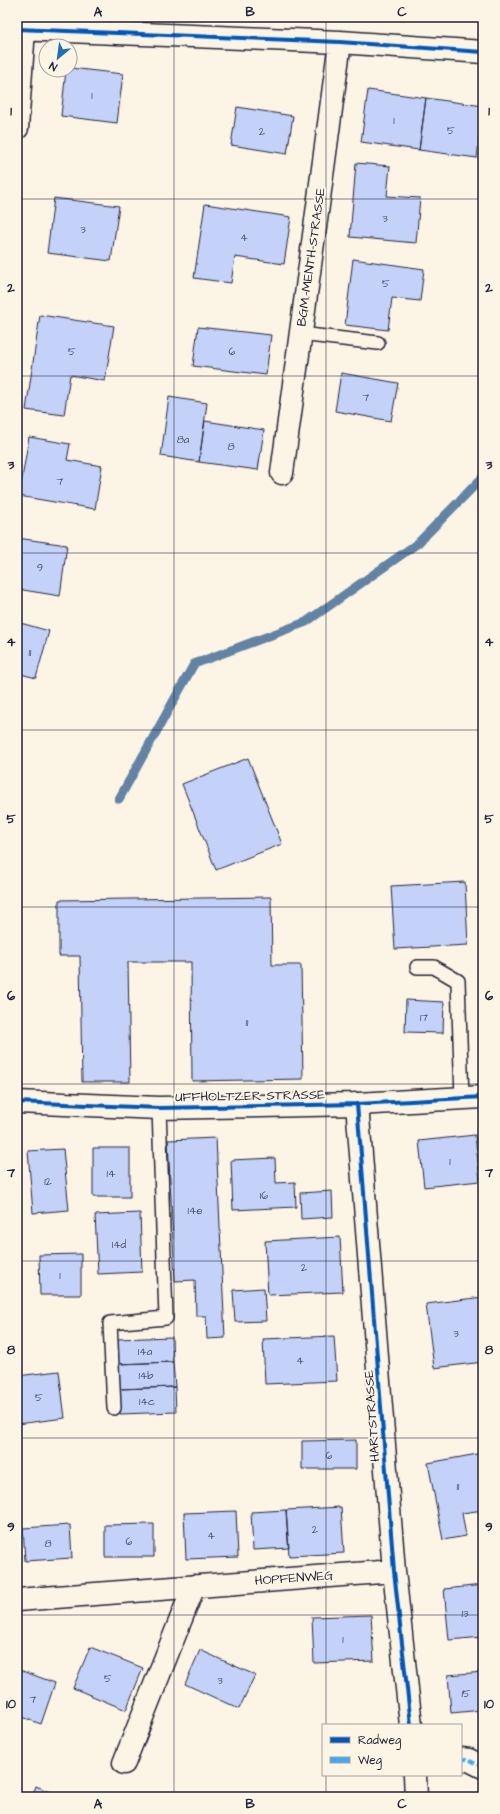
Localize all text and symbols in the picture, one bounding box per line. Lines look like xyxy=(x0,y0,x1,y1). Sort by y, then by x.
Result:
text: A xyxy=(94,3,103,21)
text: B xyxy=(245,3,255,21)
text: C xyxy=(397,3,407,21)
north arrow xyxy=(38,38,78,78)
text: N xyxy=(47,58,60,75)
house number: 1 xyxy=(91,88,93,103)
text: 1 xyxy=(10,102,12,120)
text: 1 xyxy=(488,102,490,120)
house number: 1 xyxy=(393,113,395,128)
house number: 5 xyxy=(447,123,455,138)
house number: 2 xyxy=(259,124,266,139)
street label: BGM.-MENTH-STRASSE xyxy=(292,186,330,328)
house number: 3 xyxy=(382,211,388,226)
house number: 3 xyxy=(80,222,86,237)
house number: 4 xyxy=(240,230,248,245)
house number: 5 xyxy=(382,276,390,291)
text: 2 xyxy=(6,279,15,297)
text: 2 xyxy=(484,279,493,297)
house number: 5 xyxy=(68,344,76,359)
house number: 6 xyxy=(229,344,236,359)
house number: 7 xyxy=(363,390,370,405)
house number: 8a xyxy=(177,432,190,447)
house number: 8 xyxy=(227,439,235,454)
text: 3 xyxy=(7,456,15,474)
text: 3 xyxy=(485,456,493,474)
house number: 7 xyxy=(57,474,64,489)
house number: 9 xyxy=(37,560,43,575)
text: 4 xyxy=(7,633,16,651)
text: 4 xyxy=(485,633,494,651)
house number: 11 xyxy=(29,645,32,660)
text: 5 xyxy=(6,810,16,828)
text: 5 xyxy=(484,810,494,828)
text: 6 xyxy=(7,987,16,1005)
text: 6 xyxy=(485,987,494,1005)
house number: 17 xyxy=(420,1010,428,1025)
house number: 11 xyxy=(246,1015,249,1030)
street label: UFFHOLTZER STRASSE xyxy=(175,1086,325,1106)
house number: 1 xyxy=(449,1154,451,1169)
text: 7 xyxy=(6,1164,16,1182)
text: 7 xyxy=(484,1164,494,1182)
house number: 14 xyxy=(107,1166,116,1181)
house number: 12 xyxy=(44,1174,53,1189)
house number: 16 xyxy=(260,1188,268,1203)
house number: 14e xyxy=(188,1203,202,1218)
house number: 14d xyxy=(112,1237,127,1252)
house number: 2 xyxy=(301,1260,308,1275)
house number: 1 xyxy=(59,1268,61,1283)
house number: 3 xyxy=(453,1326,459,1341)
text: 8 xyxy=(7,1341,16,1359)
text: 8 xyxy=(485,1341,494,1359)
house number: 14a xyxy=(138,1344,153,1359)
house number: 4 xyxy=(296,1353,304,1368)
house number: 14b xyxy=(138,1368,154,1383)
street label: HARTSTRASSE xyxy=(360,1369,384,1463)
house number: 5 xyxy=(35,1390,43,1405)
house number: 14c xyxy=(139,1394,155,1409)
house number: 6 xyxy=(326,1448,333,1463)
house number: 11 xyxy=(457,1479,460,1494)
text: 9 xyxy=(7,1518,15,1536)
text: 9 xyxy=(485,1518,493,1536)
house number: 2 xyxy=(312,1522,319,1537)
house number: 4 xyxy=(207,1528,215,1543)
house number: 6 xyxy=(126,1534,133,1549)
house number: 8 xyxy=(44,1536,52,1551)
street label: HOPFENWEG xyxy=(254,1566,334,1590)
house number: 13 xyxy=(461,1606,469,1621)
house number: 1 xyxy=(342,1632,344,1647)
house number: 5 xyxy=(104,1671,112,1686)
house number: 3 xyxy=(217,1673,223,1688)
house number: 15 xyxy=(461,1686,471,1701)
house number: 7 xyxy=(30,1692,37,1707)
text: 10 xyxy=(6,1695,17,1713)
text: 10 xyxy=(484,1695,495,1713)
legend xyxy=(322,1724,462,1776)
text: Radweg xyxy=(358,1732,401,1750)
text: Weg xyxy=(358,1752,382,1770)
text: A xyxy=(94,1795,103,1813)
text: B xyxy=(245,1795,255,1813)
text: C xyxy=(397,1795,407,1813)

